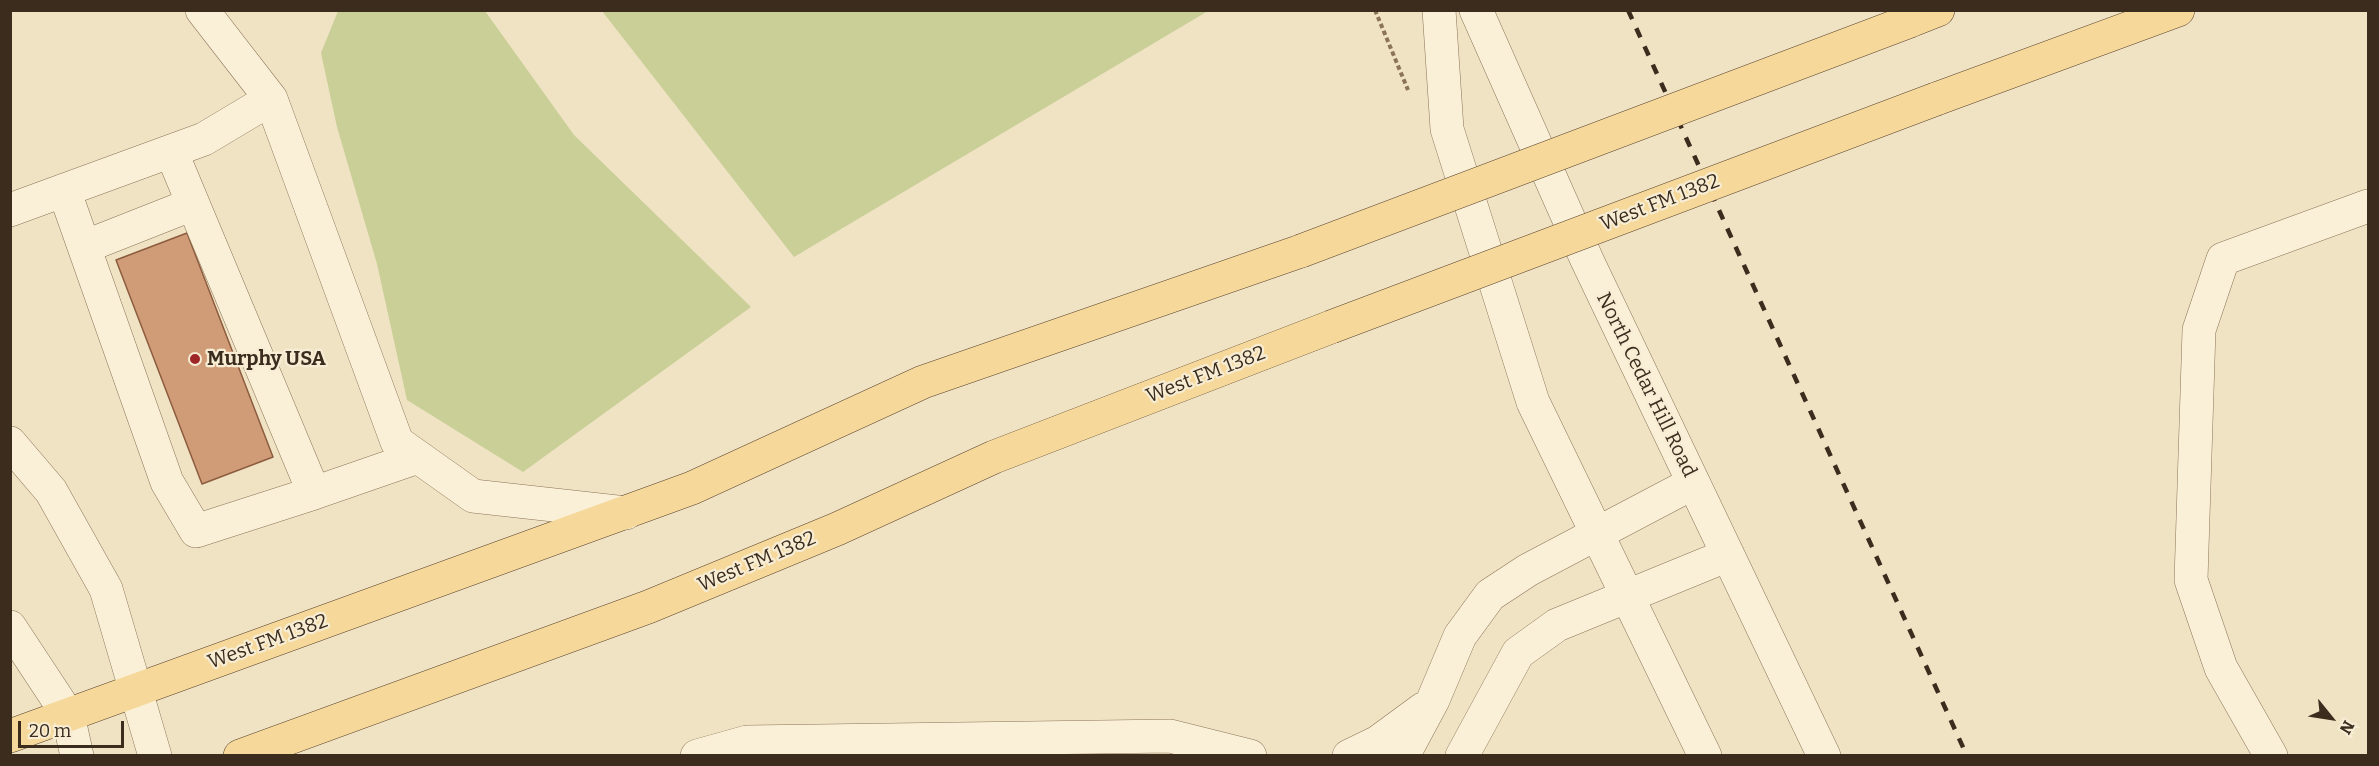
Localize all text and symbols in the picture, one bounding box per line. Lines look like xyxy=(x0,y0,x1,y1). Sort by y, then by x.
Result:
street label: West FM 1382 xyxy=(1597,169,1723,237)
street label: North Cedar Hill Road xyxy=(1591,289,1701,481)
street label: West FM 1382 xyxy=(1143,341,1269,409)
place label: Murphy USA xyxy=(207,347,326,371)
marker: Murphy USA xyxy=(188,352,202,366)
street label: West FM 1382 xyxy=(694,526,820,598)
street label: West FM 1382 xyxy=(205,609,331,675)
north arrow xyxy=(2301,688,2361,748)
scale bar xyxy=(21,709,128,747)
text: N xyxy=(2336,717,2358,737)
text: 20 m xyxy=(29,720,71,742)

